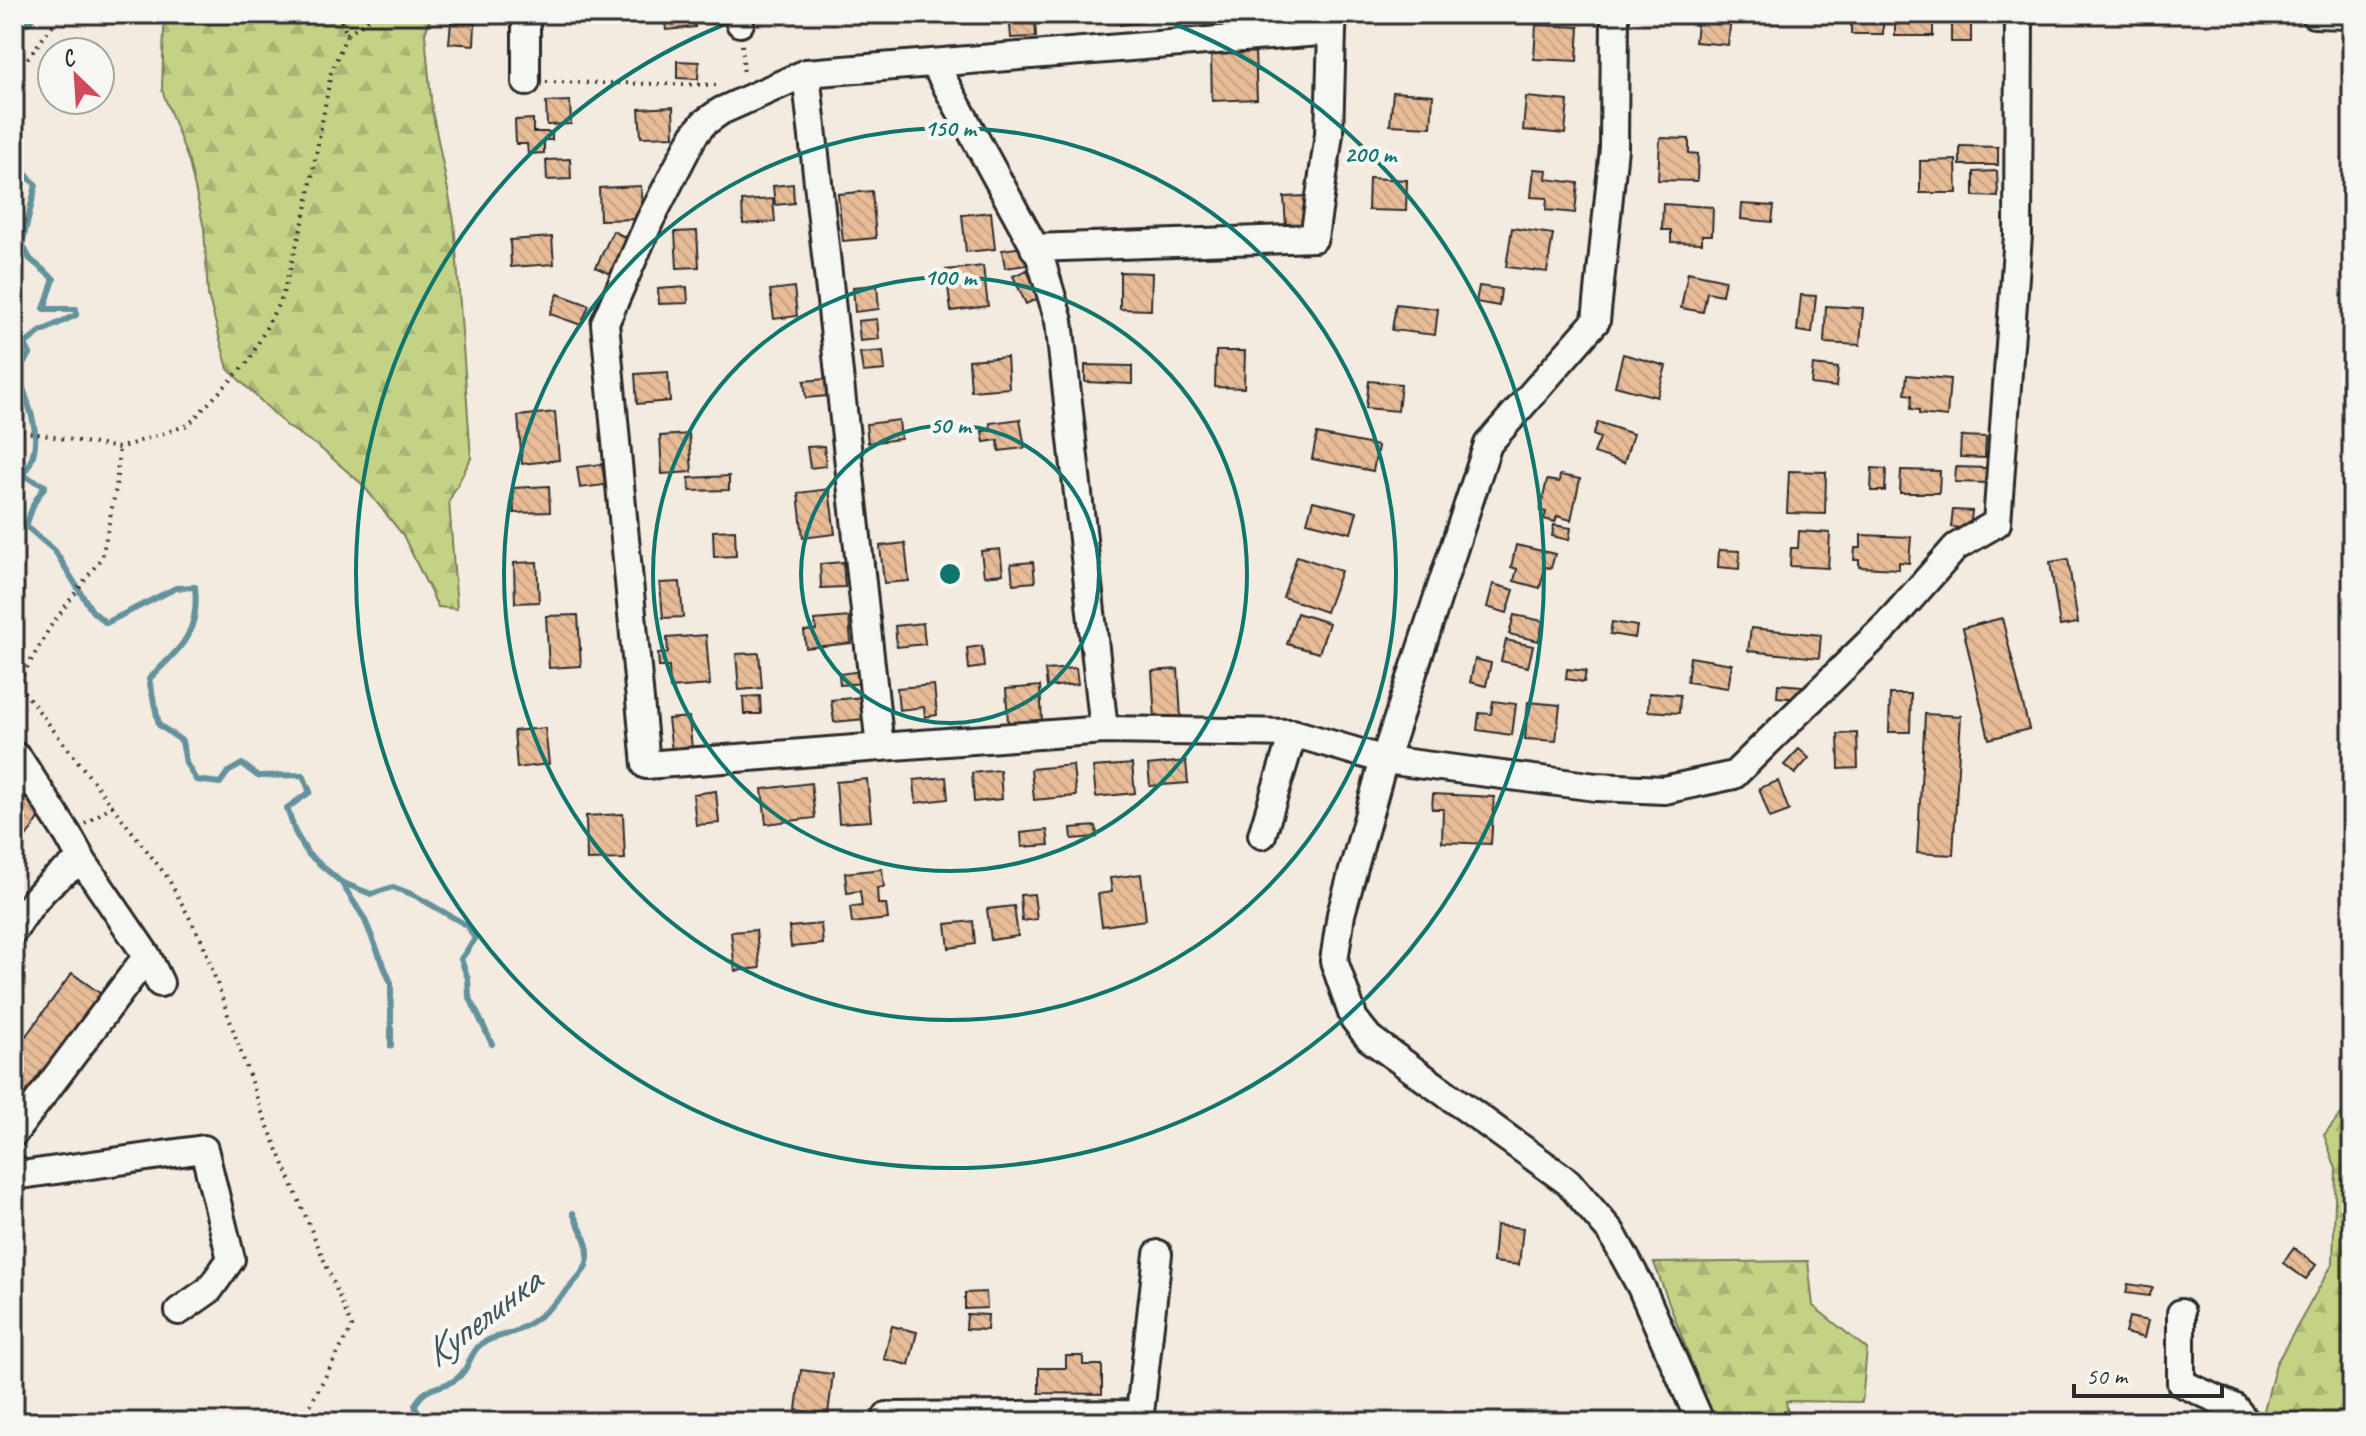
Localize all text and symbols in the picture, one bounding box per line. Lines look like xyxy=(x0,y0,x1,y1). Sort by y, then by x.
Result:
north arrow xyxy=(36,36,116,116)
text: С xyxy=(57,42,82,74)
text: 150 m xyxy=(924,113,978,143)
text: 200 m xyxy=(1344,139,1398,169)
text: 100 m xyxy=(924,262,978,292)
text: 50 m xyxy=(930,410,973,440)
centre of rings xyxy=(936,560,964,588)
water label: Купелинка xyxy=(413,1254,554,1378)
scale bar xyxy=(2074,1348,2222,1398)
text: 50 m xyxy=(2086,1361,2129,1391)

